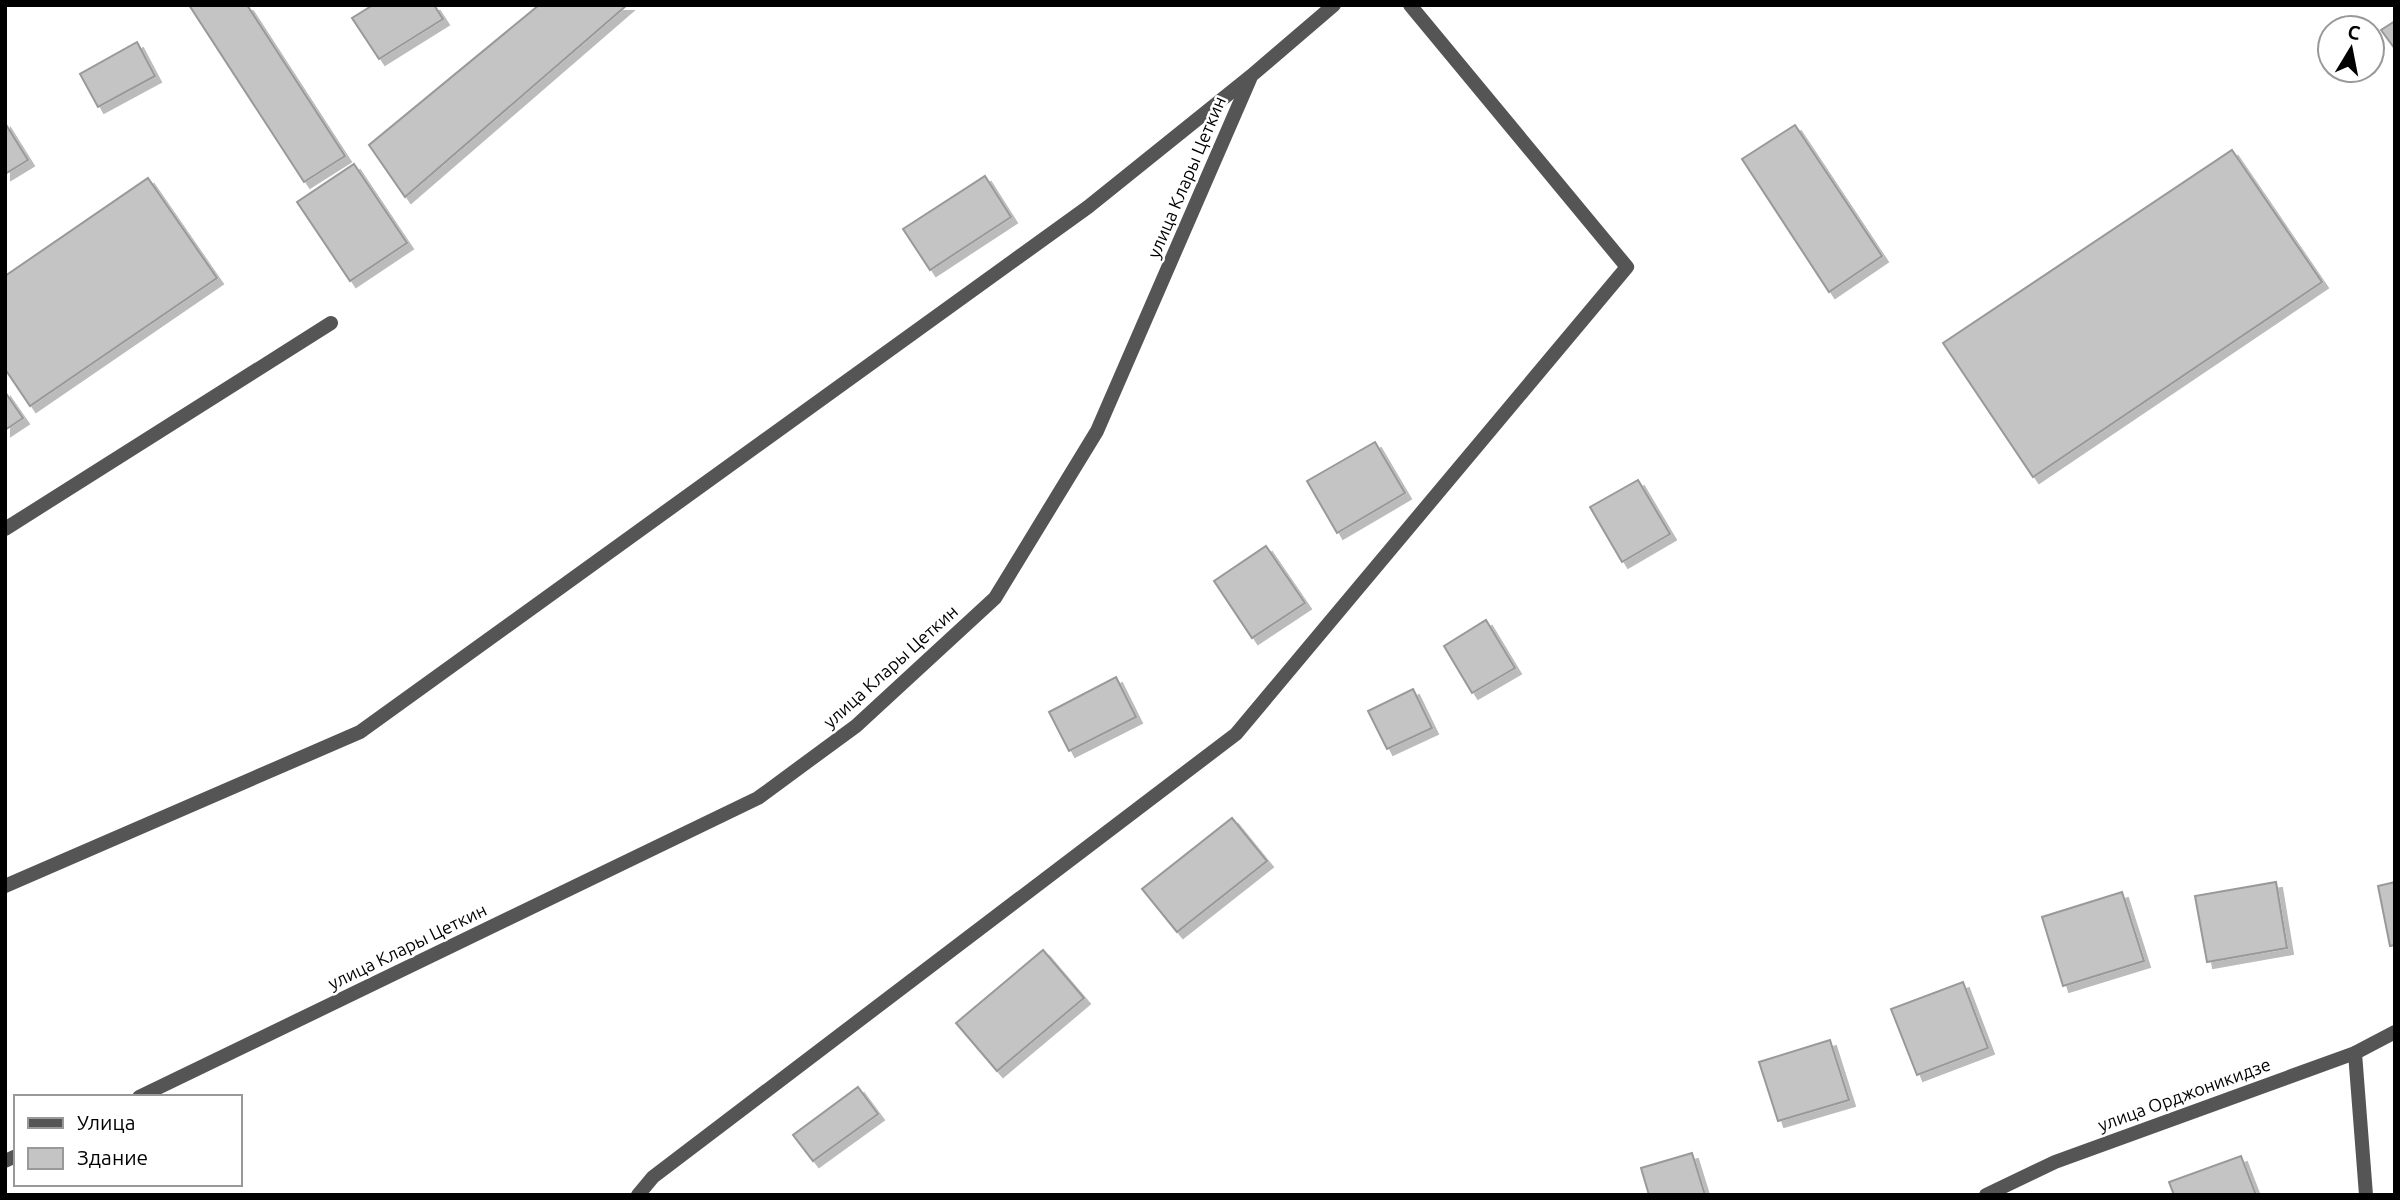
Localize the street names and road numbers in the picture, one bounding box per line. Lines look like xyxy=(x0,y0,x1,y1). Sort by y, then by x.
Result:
street label: улица Клары Цеткин xyxy=(1143,93,1229,261)
street label: улица Клары Цеткин xyxy=(819,600,961,732)
street label: улица Клары Цеткин xyxy=(325,899,489,993)
street label: улица Орджоникидзе xyxy=(2095,1053,2273,1135)

